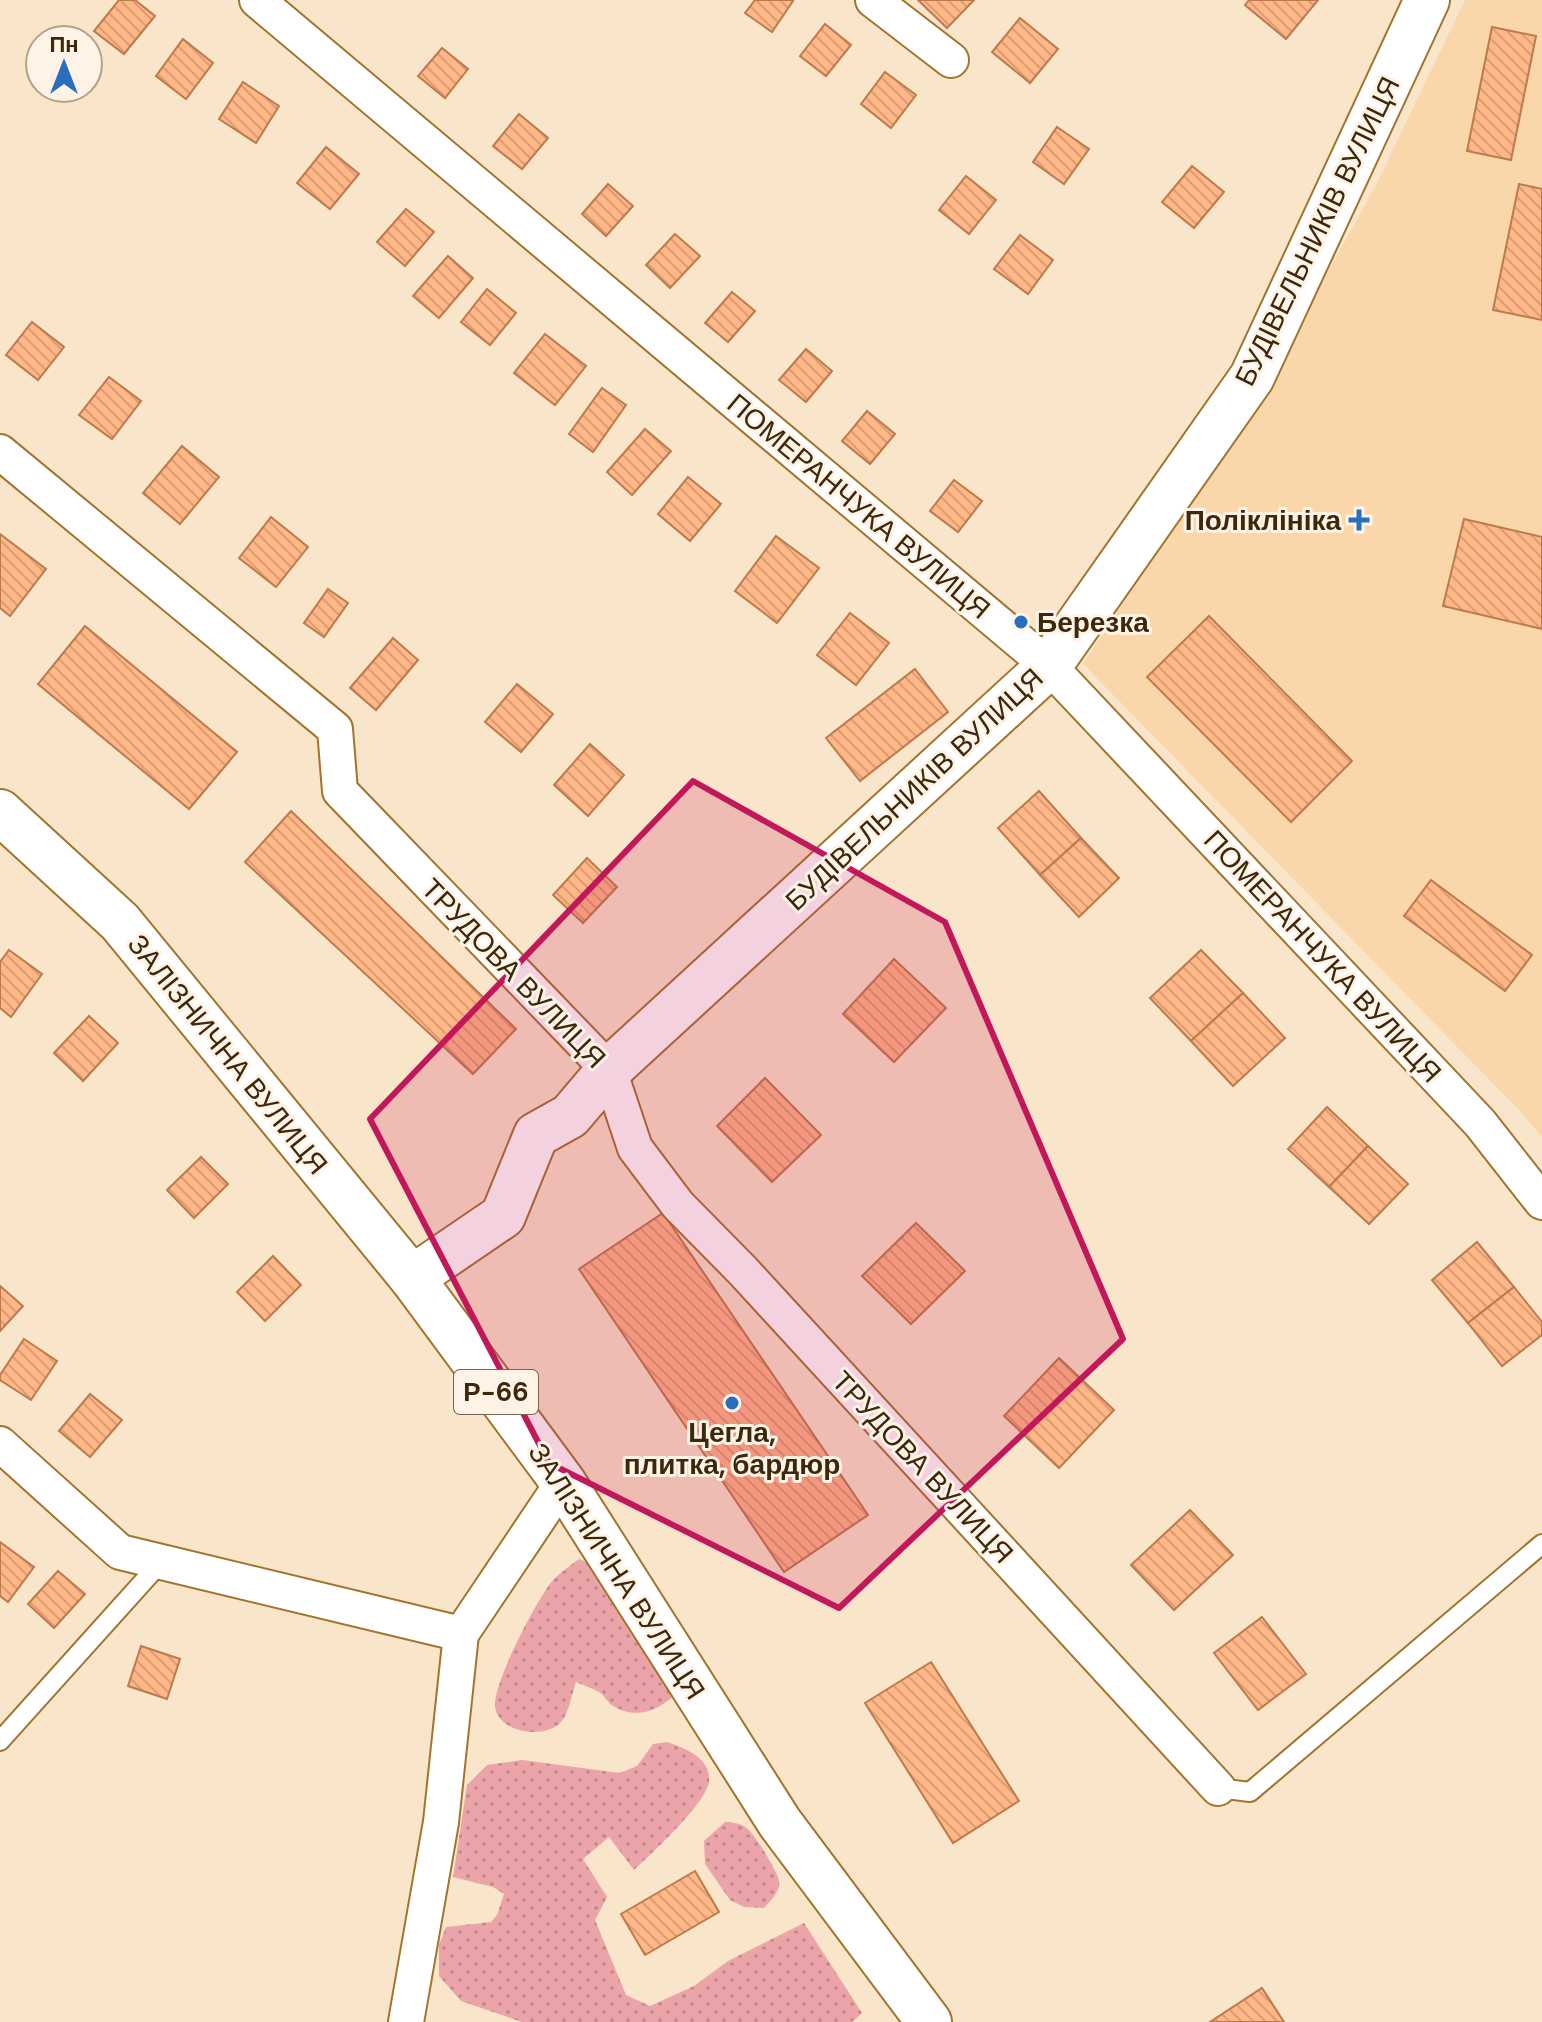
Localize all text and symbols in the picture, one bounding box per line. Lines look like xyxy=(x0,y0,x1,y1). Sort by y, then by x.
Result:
north arrow xyxy=(24,24,104,104)
text: Пн xyxy=(49,30,79,59)
street label: БУДІВЕЛЬНИКІВ ВУЛИЦЯ xyxy=(1226,70,1409,392)
street label: ПОМЕРАНЧУКА ВУЛИЦЯ xyxy=(719,385,998,627)
place label: Поліклініка xyxy=(1185,502,1341,539)
marker: Поліклініка xyxy=(1348,509,1370,531)
place label: Березка xyxy=(1037,604,1149,641)
marker: Березка xyxy=(1012,613,1030,631)
street label: БУДІВЕЛЬНИКІВ ВУЛИЦЯ xyxy=(778,660,1051,919)
street label: ПОМЕРАНЧУКА ВУЛИЦЯ xyxy=(1196,822,1450,1091)
street label: ТРУДОВА ВУЛИЦЯ xyxy=(413,870,614,1076)
street label: ЗАЛІЗНИЧНА ВУЛИЦЯ xyxy=(119,927,336,1182)
street label: ТРУДОВА ВУЛИЦЯ xyxy=(824,1363,1022,1572)
road number: Р-66 xyxy=(454,1370,538,1414)
marker: Цегла, плитка, бардюр xyxy=(723,1394,741,1412)
place label: Цегла, плитка, бардюр xyxy=(624,1414,840,1483)
street label: ЗАЛІЗНИЧНА ВУЛИЦЯ xyxy=(520,1436,713,1707)

